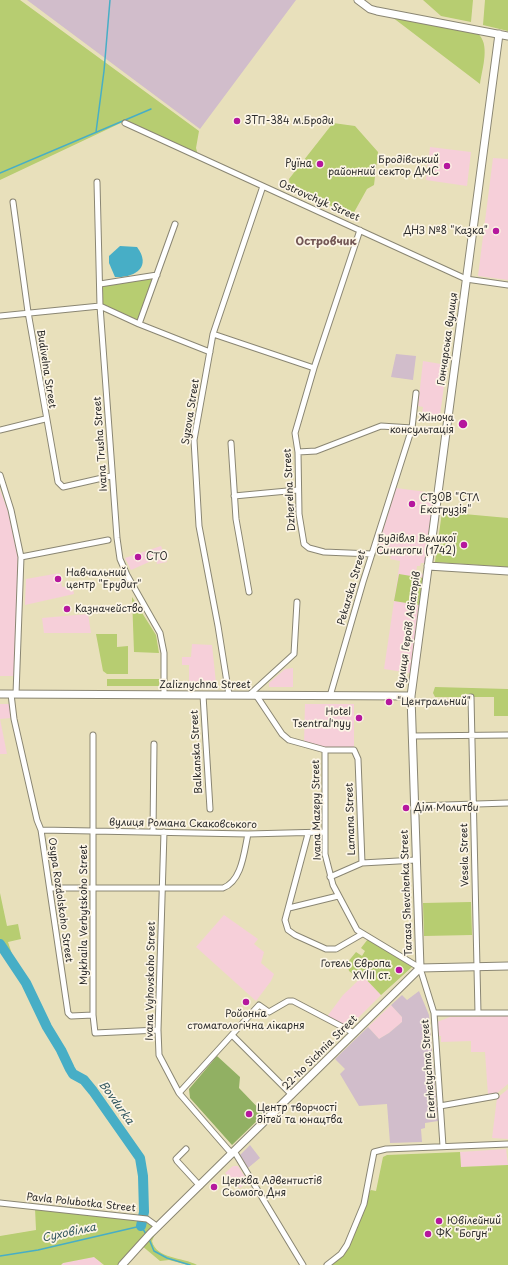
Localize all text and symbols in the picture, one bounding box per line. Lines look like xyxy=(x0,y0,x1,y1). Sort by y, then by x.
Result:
place label: ЗТП-384 м.Броди xyxy=(245,115,334,127)
marker: ЗТП-384 м.Броди xyxy=(232,116,242,126)
place label: Бродівський районний сектор ДМС xyxy=(328,154,439,178)
place label: Руїна xyxy=(285,158,312,170)
marker: Руїна xyxy=(315,159,325,169)
marker: Бродівський районний сектор ДМС xyxy=(442,161,452,171)
street label: Ostrovchyk Street xyxy=(277,178,361,224)
place label: ДНЗ №8 "Казка" xyxy=(404,225,488,237)
marker: ДНЗ №8 "Казка" xyxy=(491,226,501,236)
district label: Островчик xyxy=(296,235,356,249)
street label: Гончарська вулиця xyxy=(436,292,460,386)
street label: Budivelna Street xyxy=(34,329,58,409)
street label: Syzova Street xyxy=(180,378,202,446)
street label: Ivana Trusha Street xyxy=(92,396,110,492)
place label: Жіноча консультація xyxy=(390,412,454,436)
marker: Жіноча консультація xyxy=(457,418,469,430)
street label: Dzherelna Street xyxy=(282,448,298,532)
place label: СТзОВ "СТЛ Екструзія" xyxy=(420,492,479,516)
marker: СТзОВ "СТЛ Екструзія" xyxy=(407,499,417,509)
place label: Будівля Великої Синагоги (1742) xyxy=(376,533,456,556)
marker: Будівля Великої Синагоги (1742) xyxy=(459,540,469,550)
street label: Pekarska Street xyxy=(336,549,368,627)
place label: СТО xyxy=(146,551,168,563)
marker: СТО xyxy=(133,552,143,562)
place label: Навчальний центр "Ерудит" xyxy=(66,567,141,590)
street label: вулиця Героїв Авіаторів xyxy=(395,571,423,689)
marker: Навчальний центр "Ерудит" xyxy=(53,574,63,584)
place label: Казначейство xyxy=(75,603,143,615)
marker: Казначейство xyxy=(62,604,72,614)
street label: Zaliznychna Street xyxy=(159,679,251,691)
place label: "Центральний" xyxy=(397,696,471,708)
marker: "Центральний" xyxy=(384,697,394,707)
place label: Hotel Tsentralʹnyy xyxy=(292,706,351,730)
street label: Balkanska Street xyxy=(189,710,205,794)
marker: Hotel Tsentralʹnyy xyxy=(354,713,364,723)
street label: Ivana Mazepy Street xyxy=(310,760,324,860)
street label: Lamana Street xyxy=(344,783,358,855)
place label: Дім Молитви xyxy=(414,802,479,814)
marker: Дім Молитви xyxy=(401,803,411,813)
street label: вулиця Романа Скаковського xyxy=(109,817,257,831)
street label: Vesela Street xyxy=(458,823,472,887)
street label: Tarasa Shevchenka Street xyxy=(399,830,415,956)
street label: Osypa Rozdolskoho Street xyxy=(45,837,75,963)
street label: Mykhaila Verbytskoho Street xyxy=(78,845,90,985)
street label: Ivana Vyhovskoho Street xyxy=(144,921,158,1041)
place label: Готель Європа XVIII ст. xyxy=(321,958,391,982)
marker: Готель Європа XVIII ст. xyxy=(394,965,404,975)
marker: Ройонна стоматологічна лікарня xyxy=(241,997,251,1007)
place label: Ройонна стоматологічна лікарня xyxy=(187,1008,305,1032)
street label: 22-ho Sichnia Street xyxy=(280,1013,360,1093)
street label: Enerhetychna Street xyxy=(420,1019,438,1119)
water label: Bovdurka xyxy=(96,1079,136,1127)
place label: Центр творчості дітей та юнацтва xyxy=(257,1102,343,1126)
marker: Центр творчості дітей та юнацтва xyxy=(244,1109,254,1119)
place label: Церква Адвентистів Сьомого Дня xyxy=(222,1175,322,1198)
marker: Церква Адвентистів Сьомого Дня xyxy=(209,1182,219,1192)
street label: Pavla Polubotka Street xyxy=(26,1191,136,1215)
place label: Ювілейний xyxy=(447,1215,501,1227)
marker: Ювілейний xyxy=(434,1216,444,1226)
water label: Суховілка xyxy=(41,1221,97,1245)
place label: ФК "Богун" xyxy=(436,1228,492,1240)
marker: ФК "Богун" xyxy=(423,1229,433,1239)

